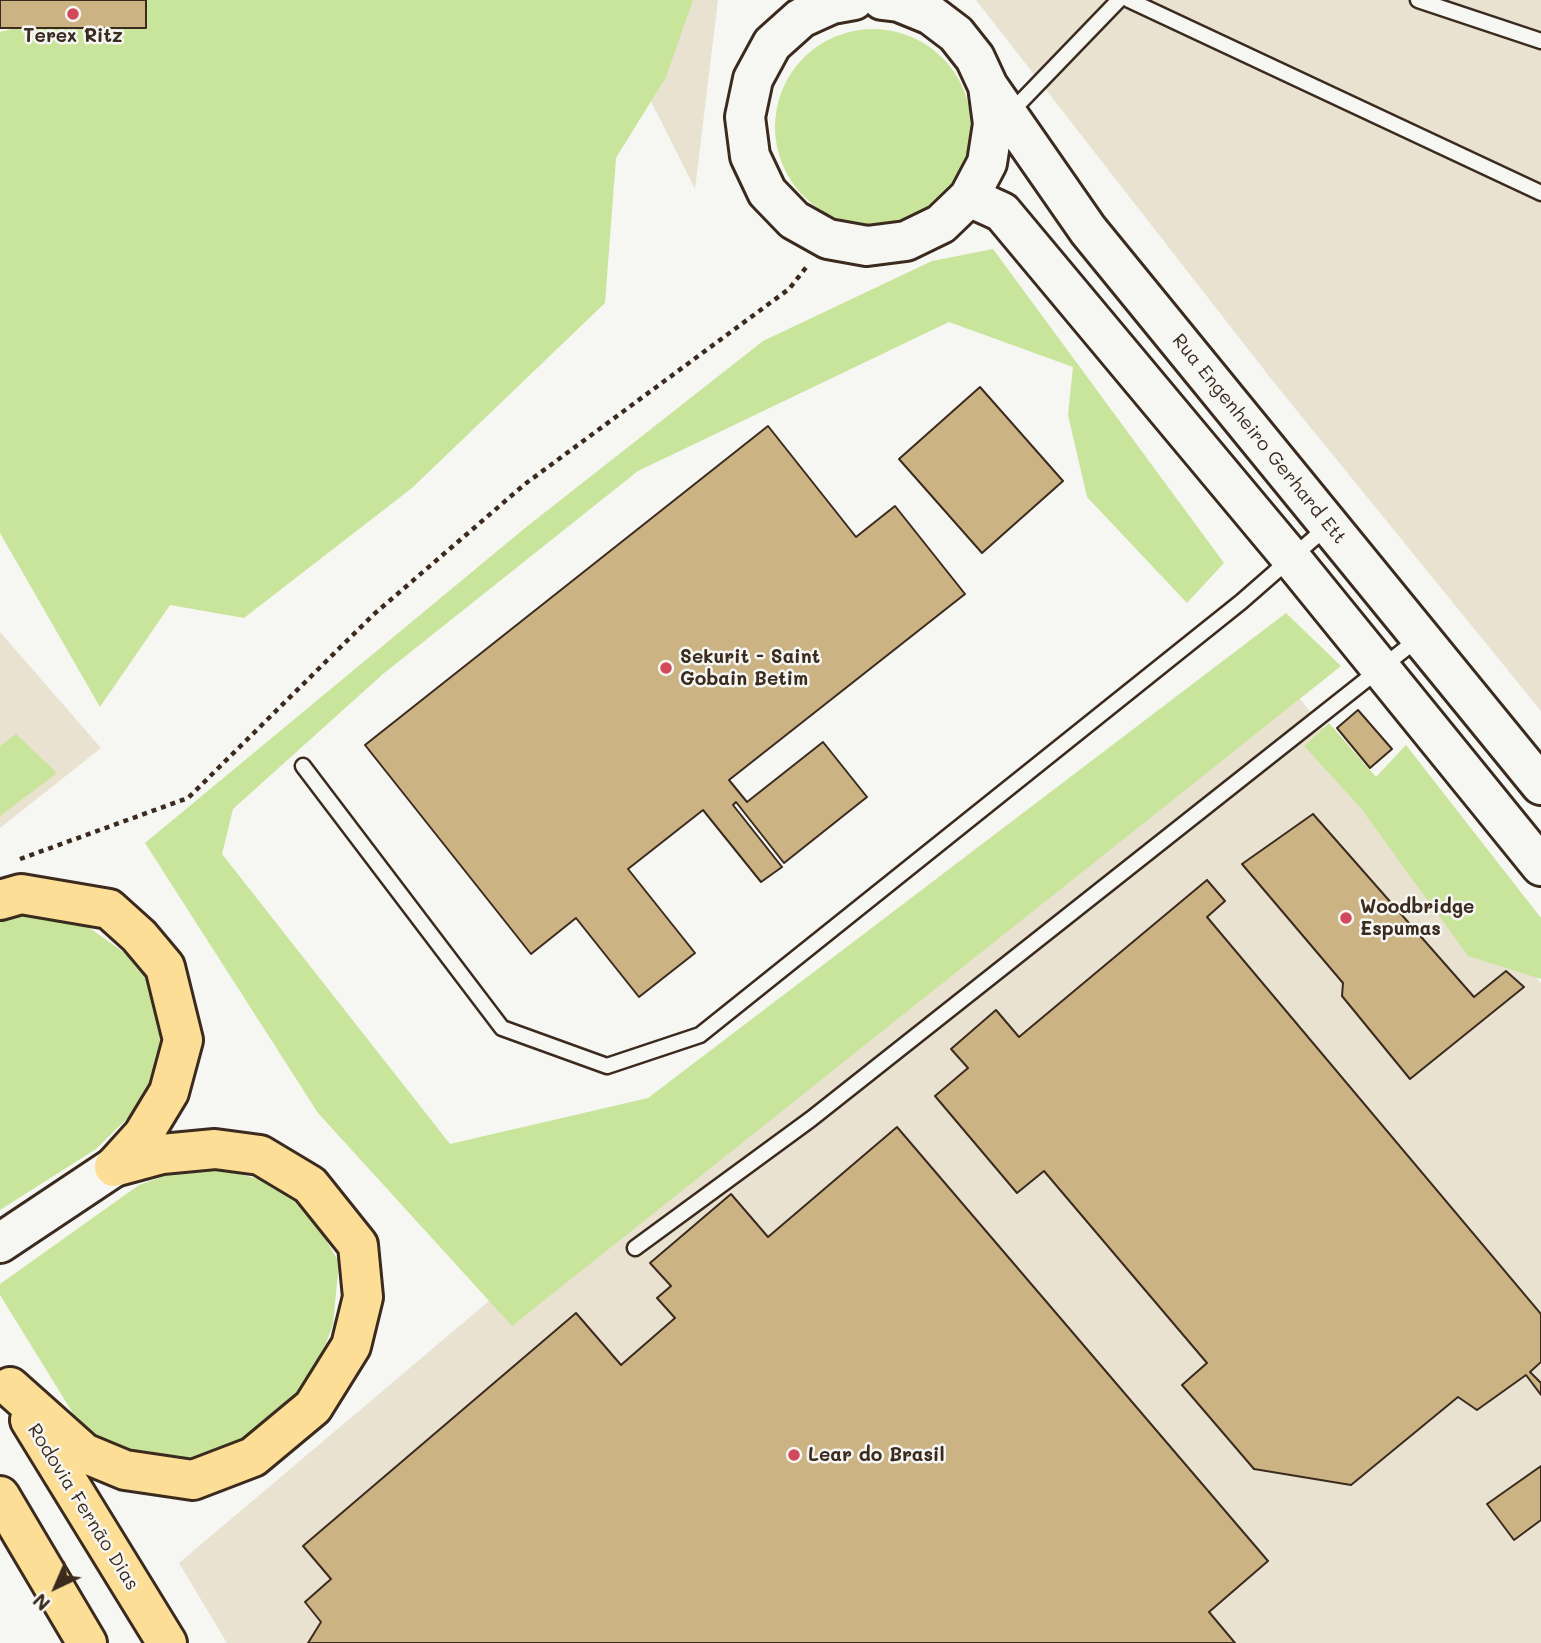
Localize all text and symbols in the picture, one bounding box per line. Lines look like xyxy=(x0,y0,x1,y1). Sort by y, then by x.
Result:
marker: Terex Ritz xyxy=(65,6,81,22)
place label: Terex Ritz xyxy=(23,25,123,47)
street label: Rua Engenheiro Gerhard Ett xyxy=(1167,329,1351,549)
place label: Sekurit - Saint Gobain Betim xyxy=(680,646,820,690)
marker: Sekurit - Saint Gobain Betim xyxy=(658,660,674,676)
place label: Woodbridge Espumas xyxy=(1360,896,1474,940)
marker: Woodbridge Espumas xyxy=(1338,910,1354,926)
street label: Rodovia Fernão Dias xyxy=(22,1420,144,1594)
place label: Lear do Brasil xyxy=(808,1444,945,1466)
marker: Lear do Brasil xyxy=(786,1447,802,1463)
north arrow xyxy=(21,1552,91,1622)
text: N xyxy=(27,1588,55,1616)

